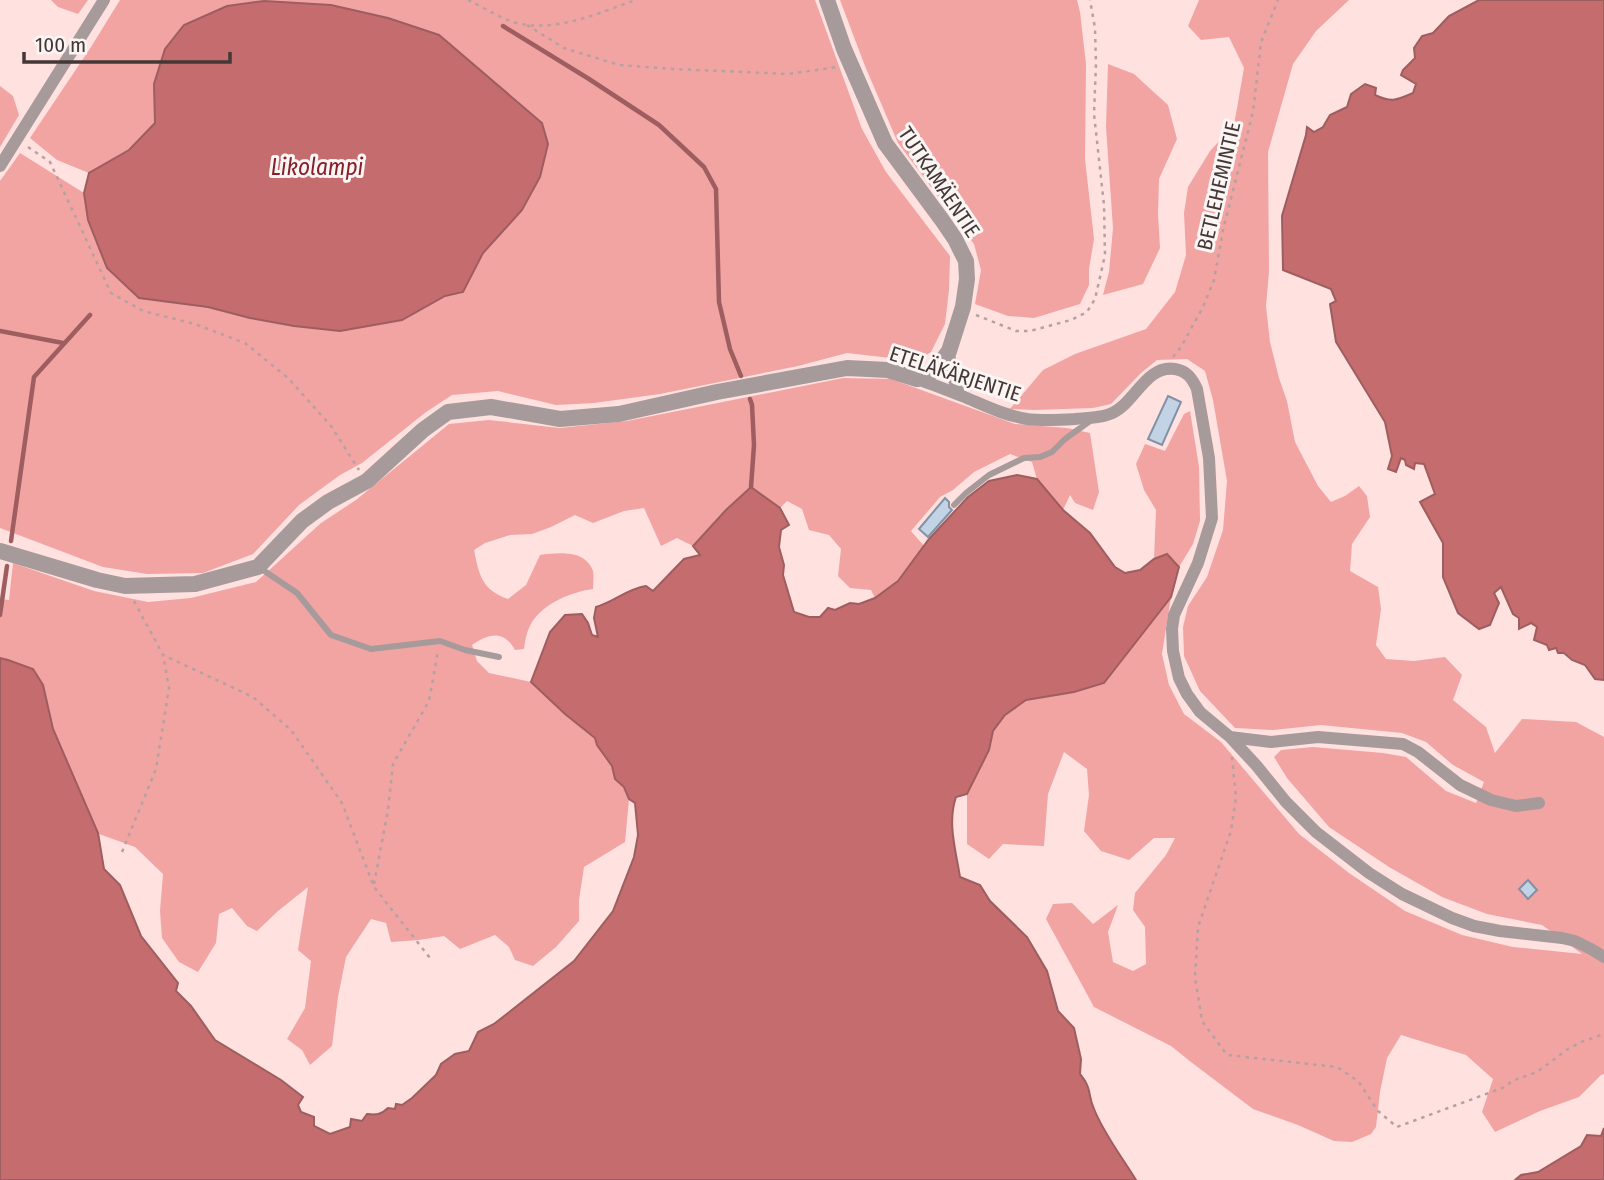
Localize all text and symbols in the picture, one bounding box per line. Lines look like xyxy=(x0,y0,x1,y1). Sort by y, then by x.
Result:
scale bar xyxy=(24,21,231,65)
text: 100 m xyxy=(35,32,86,58)
street label: BETLEHEMINTIE xyxy=(1192,119,1246,253)
street label: TUTKAMÄENTIE xyxy=(893,122,986,242)
water label: Likolampi xyxy=(271,153,364,181)
street label: ETELÄKÄRJENTIE xyxy=(886,341,1024,408)

